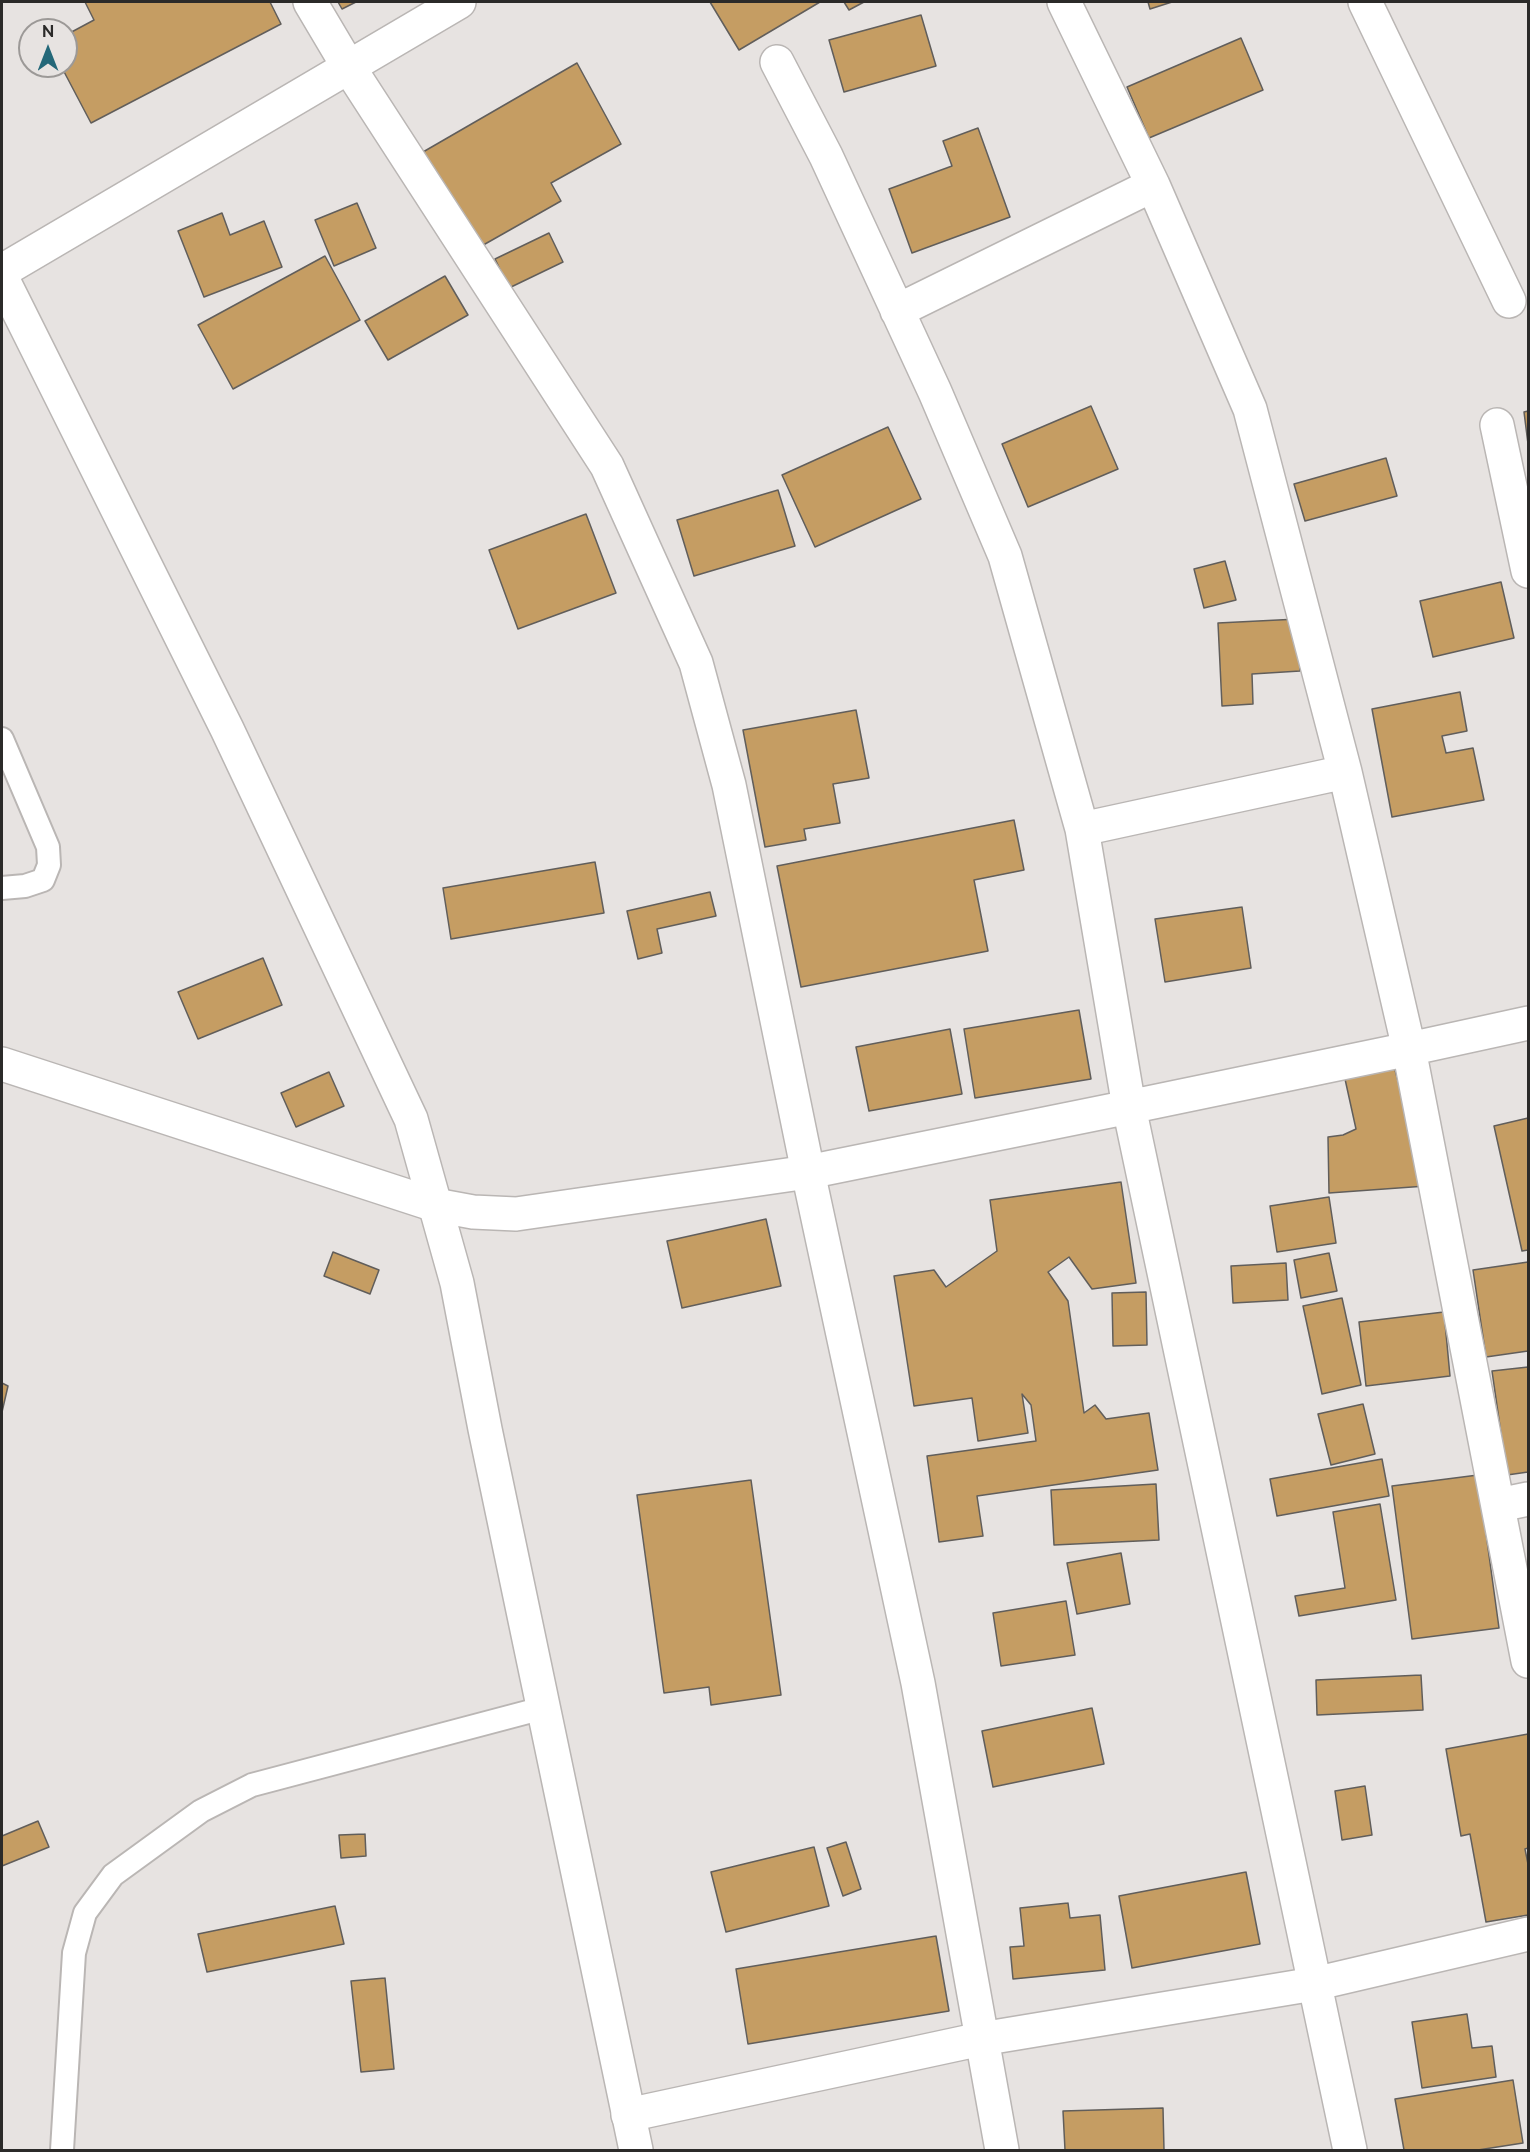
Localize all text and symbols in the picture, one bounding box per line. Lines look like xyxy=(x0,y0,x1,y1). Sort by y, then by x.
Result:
north arrow xyxy=(18,18,78,78)
text: N xyxy=(42,22,54,41)

